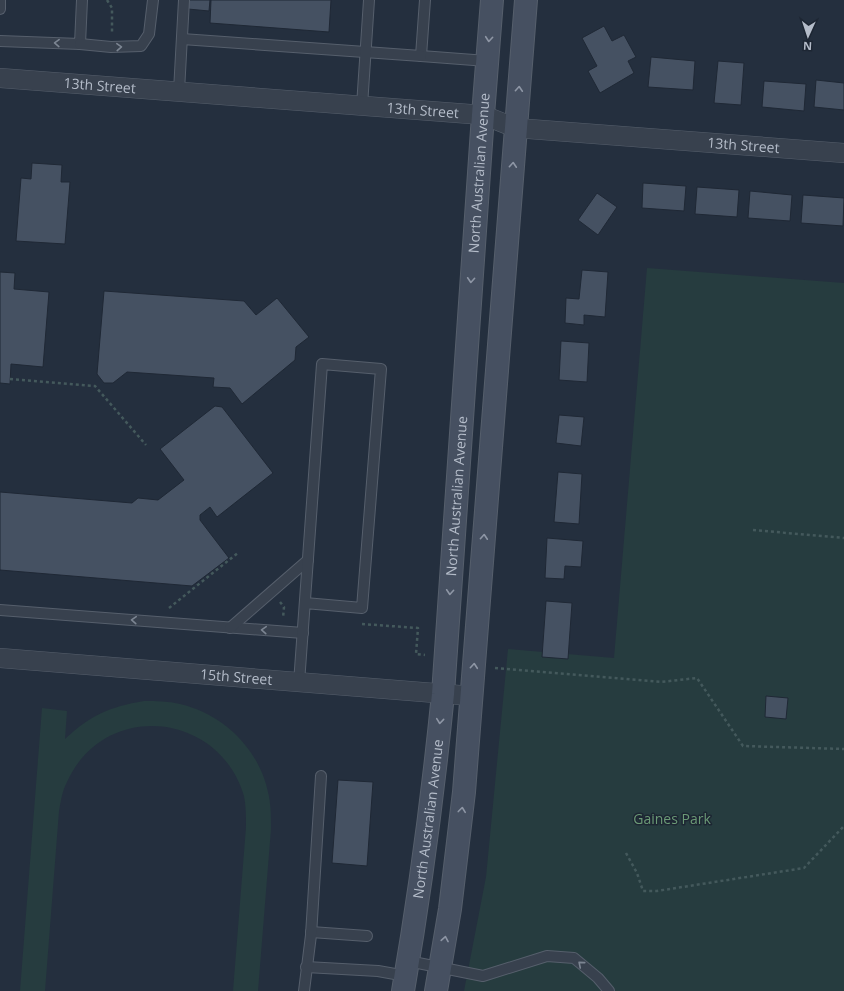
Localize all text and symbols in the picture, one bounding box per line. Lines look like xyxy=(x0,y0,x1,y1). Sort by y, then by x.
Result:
north arrow xyxy=(788,16,828,56)
one-way arrow xyxy=(484,36,493,42)
one-way arrow xyxy=(54,39,60,48)
text: N xyxy=(803,39,812,54)
one-way arrow xyxy=(116,42,122,51)
street label: 13th Street xyxy=(63,73,137,97)
one-way arrow xyxy=(514,86,523,92)
street label: North Australian Avenue xyxy=(463,92,494,254)
street label: 13th Street xyxy=(386,98,460,122)
street label: 13th Street xyxy=(707,133,780,157)
one-way arrow xyxy=(509,162,518,168)
one-way arrow xyxy=(467,277,476,283)
street label: North Australian Avenue xyxy=(441,415,471,577)
one-way arrow xyxy=(480,534,489,540)
one-way arrow xyxy=(446,588,455,595)
one-way arrow xyxy=(131,616,137,625)
one-way arrow xyxy=(261,626,267,635)
one-way arrow xyxy=(470,663,479,669)
street label: 15th Street xyxy=(199,664,273,689)
one-way arrow xyxy=(436,718,445,724)
street label: North Australian Avenue xyxy=(408,738,447,900)
one-way arrow xyxy=(457,807,466,813)
park label: Gaines Park xyxy=(633,809,711,828)
one-way arrow xyxy=(440,936,449,942)
one-way arrow xyxy=(579,961,586,968)

